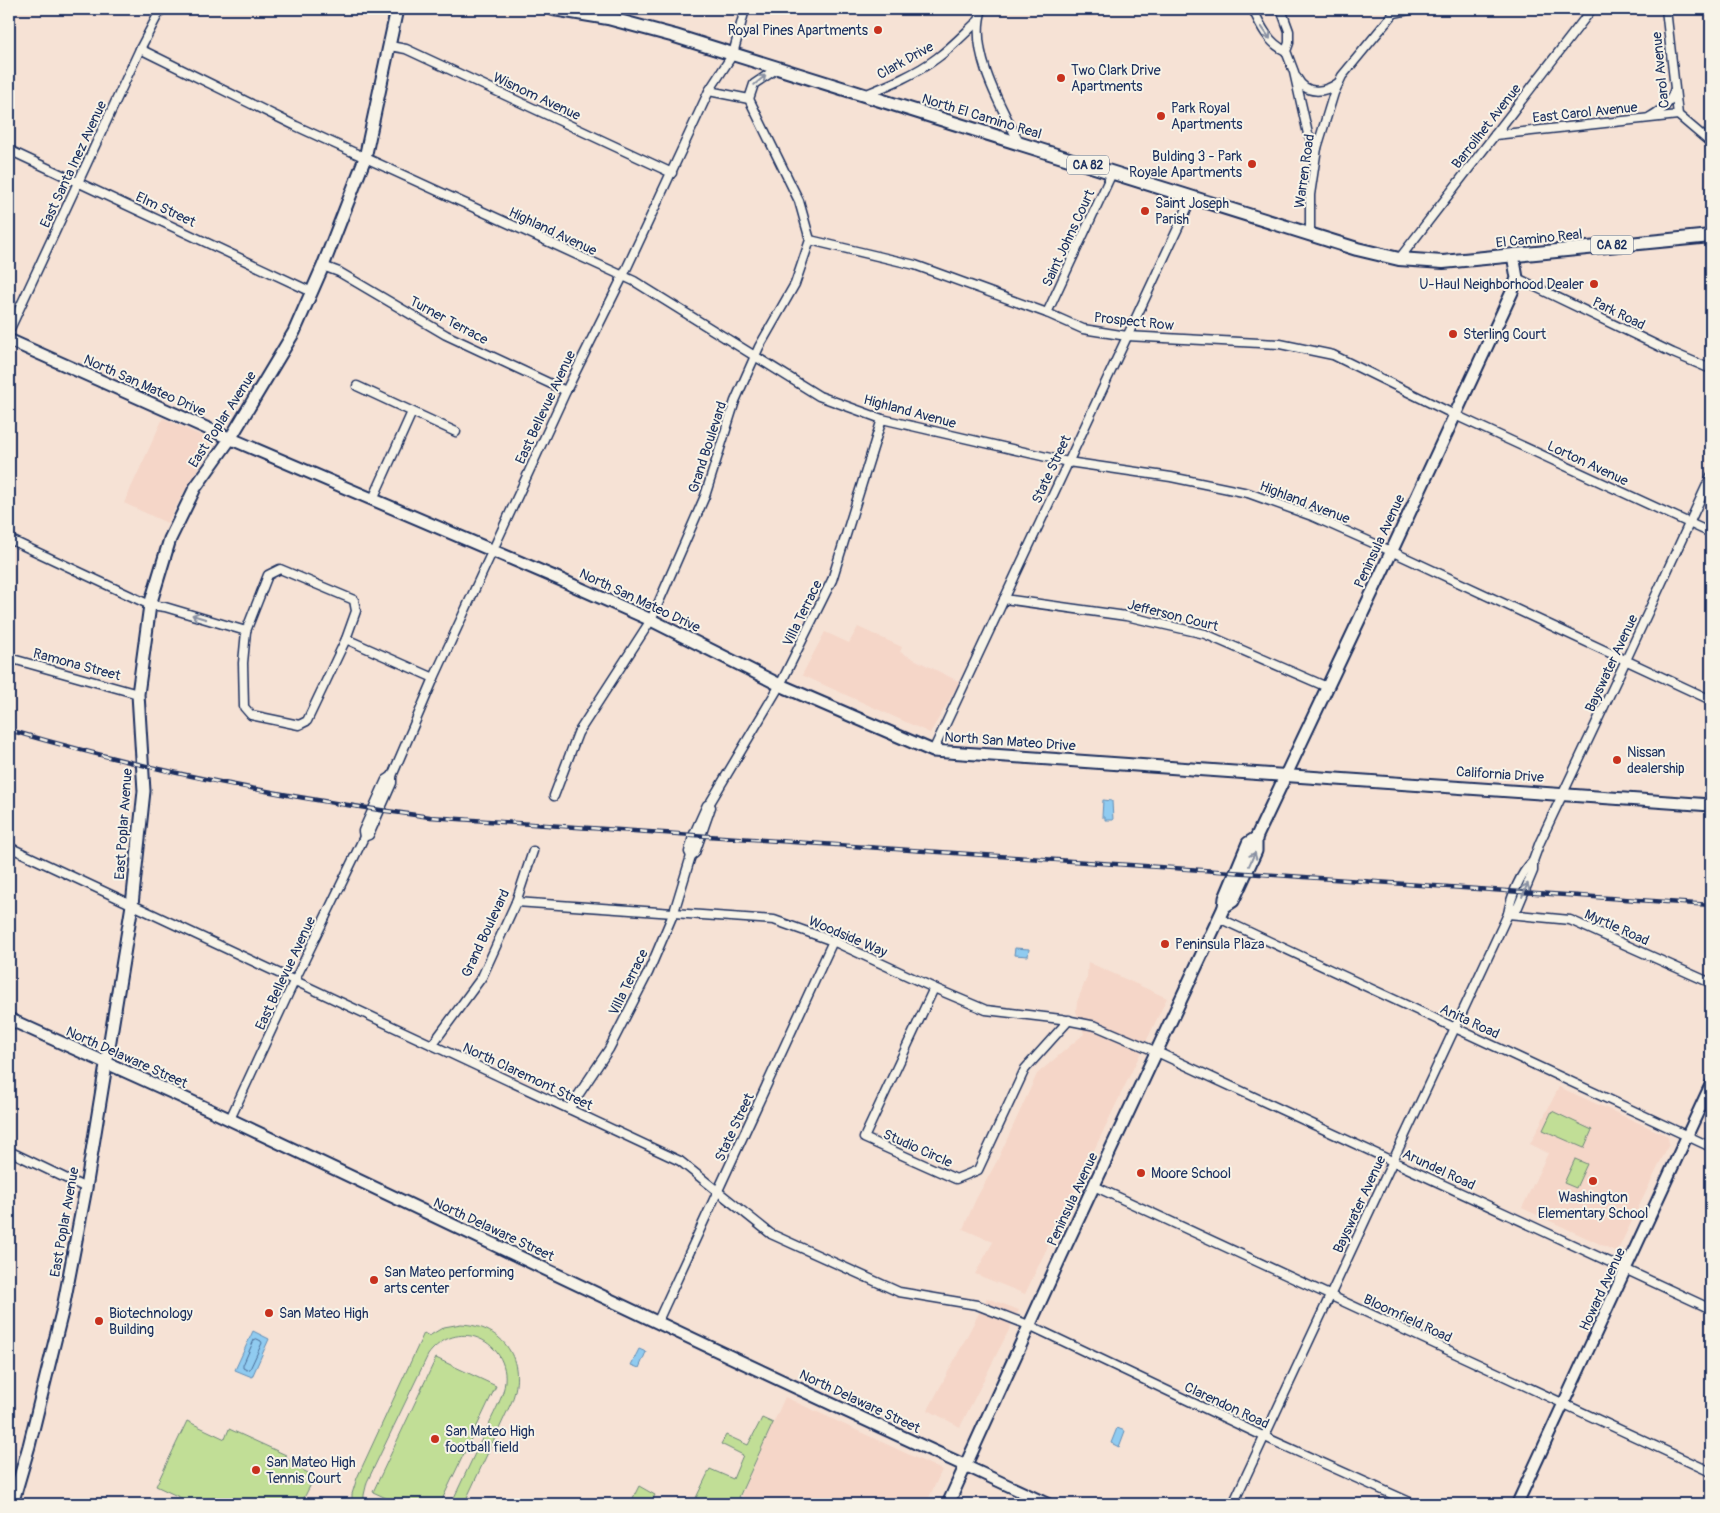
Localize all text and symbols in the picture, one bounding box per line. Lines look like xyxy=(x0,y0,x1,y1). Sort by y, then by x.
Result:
place label: Royal Pines Apartments xyxy=(728,22,869,39)
marker: Royal Pines Apartments xyxy=(872,24,884,36)
one-way arrow xyxy=(1261,26,1271,40)
street label: Carol Avenue xyxy=(1648,31,1673,109)
street label: Clark Drive xyxy=(874,38,937,83)
place label: Two Clark Drive Apartments xyxy=(1071,62,1161,95)
street label: Wisnom Avenue xyxy=(490,69,583,124)
marker: Two Clark Drive Apartments xyxy=(1055,72,1067,84)
one-way arrow xyxy=(753,75,766,86)
street label: Barroilhet Avenue xyxy=(1448,81,1525,172)
street label: North El Camino Real xyxy=(920,90,1044,143)
street label: East Santa Inez Avenue xyxy=(37,98,110,230)
street label: East Carol Avenue xyxy=(1532,99,1639,126)
place label: Park Royal Apartments xyxy=(1171,100,1243,133)
marker: Park Royal Apartments xyxy=(1155,110,1167,122)
street label: Warren Road xyxy=(1291,133,1318,209)
place label: Bulding 3 - Park Royale Apartments xyxy=(1129,148,1243,181)
road number: CA 82 xyxy=(1067,156,1109,174)
marker: Bulding 3 - Park Royale Apartments xyxy=(1246,158,1258,170)
street label: Saint Johns Court xyxy=(1039,187,1099,289)
street label: Elm Street xyxy=(133,188,199,231)
place label: Saint Joseph Parish xyxy=(1155,195,1229,228)
street label: Highland Avenue xyxy=(506,204,600,259)
marker: Saint Joseph Parish xyxy=(1139,205,1151,217)
street label: El Camino Real xyxy=(1495,225,1583,252)
road number: CA 82 xyxy=(1591,236,1633,254)
place label: U-Haul Neighborhood Dealer xyxy=(1419,276,1584,293)
marker: U-Haul Neighborhood Dealer xyxy=(1588,278,1600,290)
street label: Turner Terrace xyxy=(407,293,491,348)
street label: Park Road xyxy=(1590,293,1648,334)
street label: Prospect Row xyxy=(1093,309,1175,334)
place label: Sterling Court xyxy=(1463,326,1547,343)
marker: Sterling Court xyxy=(1447,328,1459,340)
street label: East Bellevue Avenue xyxy=(512,348,579,467)
street label: North San Mateo Drive xyxy=(81,351,208,420)
street label: East Poplar Avenue xyxy=(185,368,260,471)
street label: Highland Avenue xyxy=(862,391,958,432)
street label: Grand Boulevard xyxy=(685,399,730,495)
street label: State Street xyxy=(1028,432,1075,506)
street label: Lorton Avenue xyxy=(1545,437,1631,490)
street label: Highland Avenue xyxy=(1257,477,1352,528)
street label: Peninsula Avenue xyxy=(1350,492,1409,591)
street label: North San Mateo Drive xyxy=(577,565,703,636)
street label: Villa Terrace xyxy=(779,577,826,649)
street label: Jefferson Court xyxy=(1126,596,1220,635)
one-way arrow xyxy=(192,612,208,622)
street label: Bayswater Avenue xyxy=(1581,612,1642,715)
street label: Ramona Street xyxy=(31,645,123,684)
street label: North San Mateo Drive xyxy=(944,728,1076,755)
place label: Nissan dealership xyxy=(1627,744,1685,777)
marker: Nissan dealership xyxy=(1611,754,1623,766)
street label: California Drive xyxy=(1455,763,1545,786)
street label: East Poplar Avenue xyxy=(111,768,136,880)
one-way arrow xyxy=(1248,852,1258,867)
one-way arrow xyxy=(1520,883,1530,898)
street label: Grand Boulevard xyxy=(458,886,513,980)
street label: Myrtle Road xyxy=(1582,906,1652,949)
street label: Woodside Way xyxy=(806,912,890,961)
street label: East Bellevue Avenue xyxy=(252,914,319,1033)
place label: Peninsula Plaza xyxy=(1175,936,1265,953)
marker: Peninsula Plaza xyxy=(1159,938,1171,950)
street label: Villa Terrace xyxy=(605,946,652,1018)
street label: Anita Road xyxy=(1437,1000,1502,1043)
street label: North Delaware Street xyxy=(63,1023,191,1092)
street label: North Claremont Street xyxy=(460,1039,596,1114)
street label: State Street xyxy=(711,1090,758,1164)
street label: Studio Circle xyxy=(880,1126,955,1171)
street label: Arundel Road xyxy=(1400,1145,1478,1194)
street label: Peninsula Avenue xyxy=(1043,1150,1102,1249)
street label: Bayswater Avenue xyxy=(1329,1153,1390,1256)
place label: Moore School xyxy=(1151,1165,1231,1182)
street label: East Poplar Avenue xyxy=(46,1166,83,1279)
marker: Moore School xyxy=(1135,1167,1147,1179)
marker: Washington Elementary School xyxy=(1587,1175,1599,1187)
place label: Washington Elementary School xyxy=(1538,1189,1648,1222)
street label: North Delaware Street xyxy=(431,1194,557,1265)
street label: Howard Avenue xyxy=(1576,1245,1629,1334)
place label: San Mateo performing arts center xyxy=(384,1264,514,1297)
marker: San Mateo performing arts center xyxy=(368,1274,380,1286)
street label: Bloomfield Road xyxy=(1361,1291,1455,1346)
place label: Biotechnology Building xyxy=(109,1305,193,1338)
place label: San Mateo High xyxy=(279,1305,369,1322)
marker: San Mateo High xyxy=(263,1307,275,1319)
marker: Biotechnology Building xyxy=(93,1315,105,1327)
street label: North Delaware Street xyxy=(797,1366,923,1437)
street label: Clarendon Road xyxy=(1182,1378,1272,1433)
place label: San Mateo High football field xyxy=(445,1423,535,1456)
marker: San Mateo High football field xyxy=(429,1433,441,1445)
place label: San Mateo High Tennis Court xyxy=(266,1454,356,1487)
marker: San Mateo High Tennis Court xyxy=(250,1464,262,1476)

